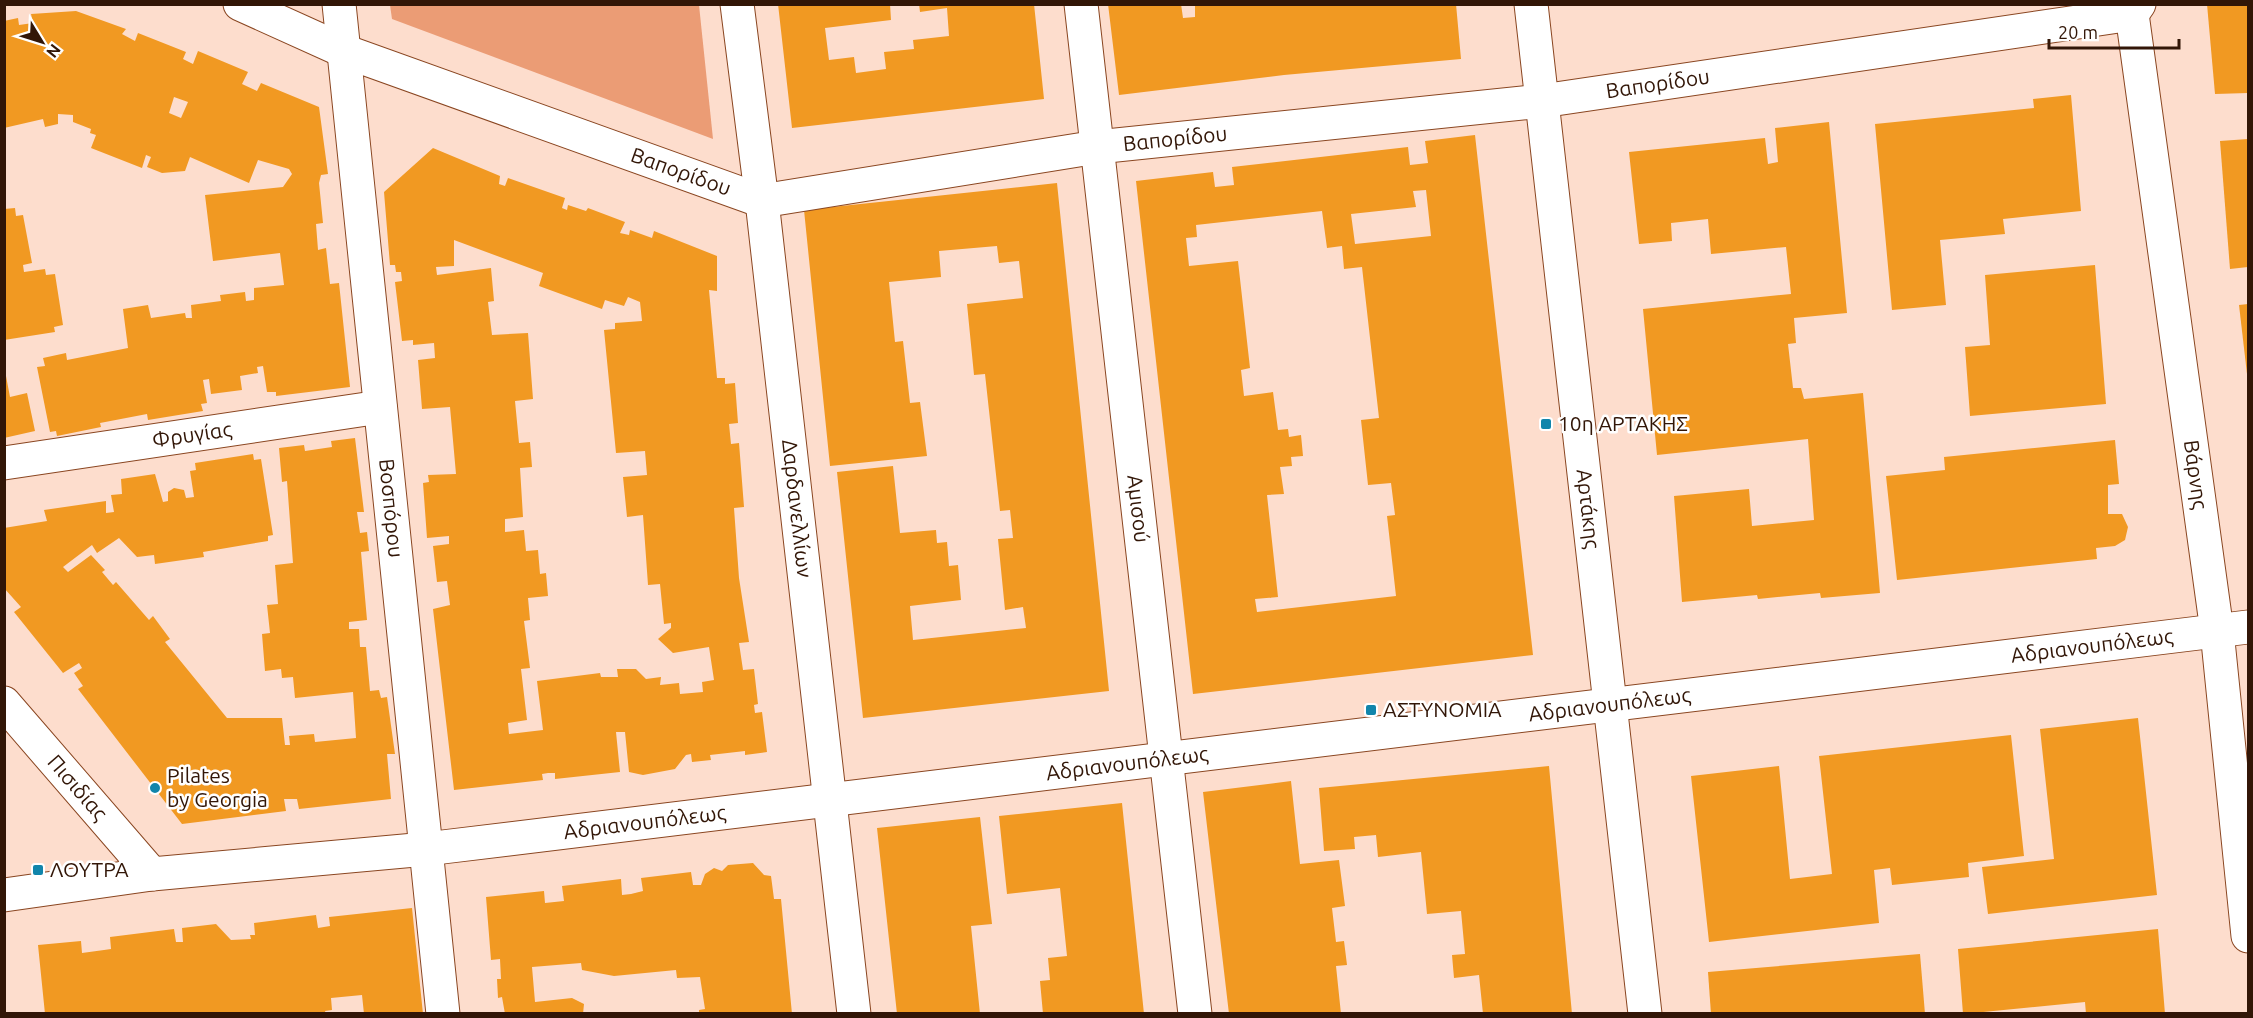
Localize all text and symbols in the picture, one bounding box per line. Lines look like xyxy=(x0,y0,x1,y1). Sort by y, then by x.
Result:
north arrow xyxy=(12,12,72,72)
scale bar xyxy=(2049,12,2180,50)
text: 20 m xyxy=(2058,22,2098,42)
text: N xyxy=(43,41,65,61)
street label: Βαπορίδου xyxy=(1604,63,1711,102)
street label: Βαπορίδου xyxy=(1122,121,1228,155)
street label: Βαπορίδου xyxy=(628,142,735,200)
place label: 10η ΑΡΤΑΚΗΣ xyxy=(1558,411,1688,435)
street label: Φρυγίας xyxy=(150,416,234,452)
marker: 10η ΑΡΤΑΚΗΣ xyxy=(1539,417,1553,431)
street label: Δαρδανελλίων xyxy=(778,438,818,579)
street label: Βάρνης xyxy=(2180,438,2213,511)
street label: Βοσπόρου xyxy=(375,457,409,559)
street label: Αρτάκης xyxy=(1573,468,1605,550)
street label: Αμισού xyxy=(1123,473,1155,544)
street label: Αδριανουπόλεως xyxy=(2009,623,2175,667)
street label: Αδριανουπόλεως xyxy=(1527,682,1692,726)
place label: ΑΣΤΥΝΟΜΙΑ xyxy=(1383,697,1502,721)
marker: ΑΣΤΥΝΟΜΙΑ xyxy=(1364,703,1378,717)
street label: Αδριανουπόλεως xyxy=(1045,741,1210,784)
street label: Πισιδίας xyxy=(43,749,113,825)
place label: Pilates by Georgia xyxy=(167,763,268,811)
marker: Pilates by Georgia xyxy=(148,781,162,795)
street label: Αδριανουπόλεως xyxy=(562,800,728,843)
place label: ΛΟΥΤΡΑ xyxy=(50,857,129,881)
marker: ΛΟΥΤΡΑ xyxy=(31,863,45,877)

